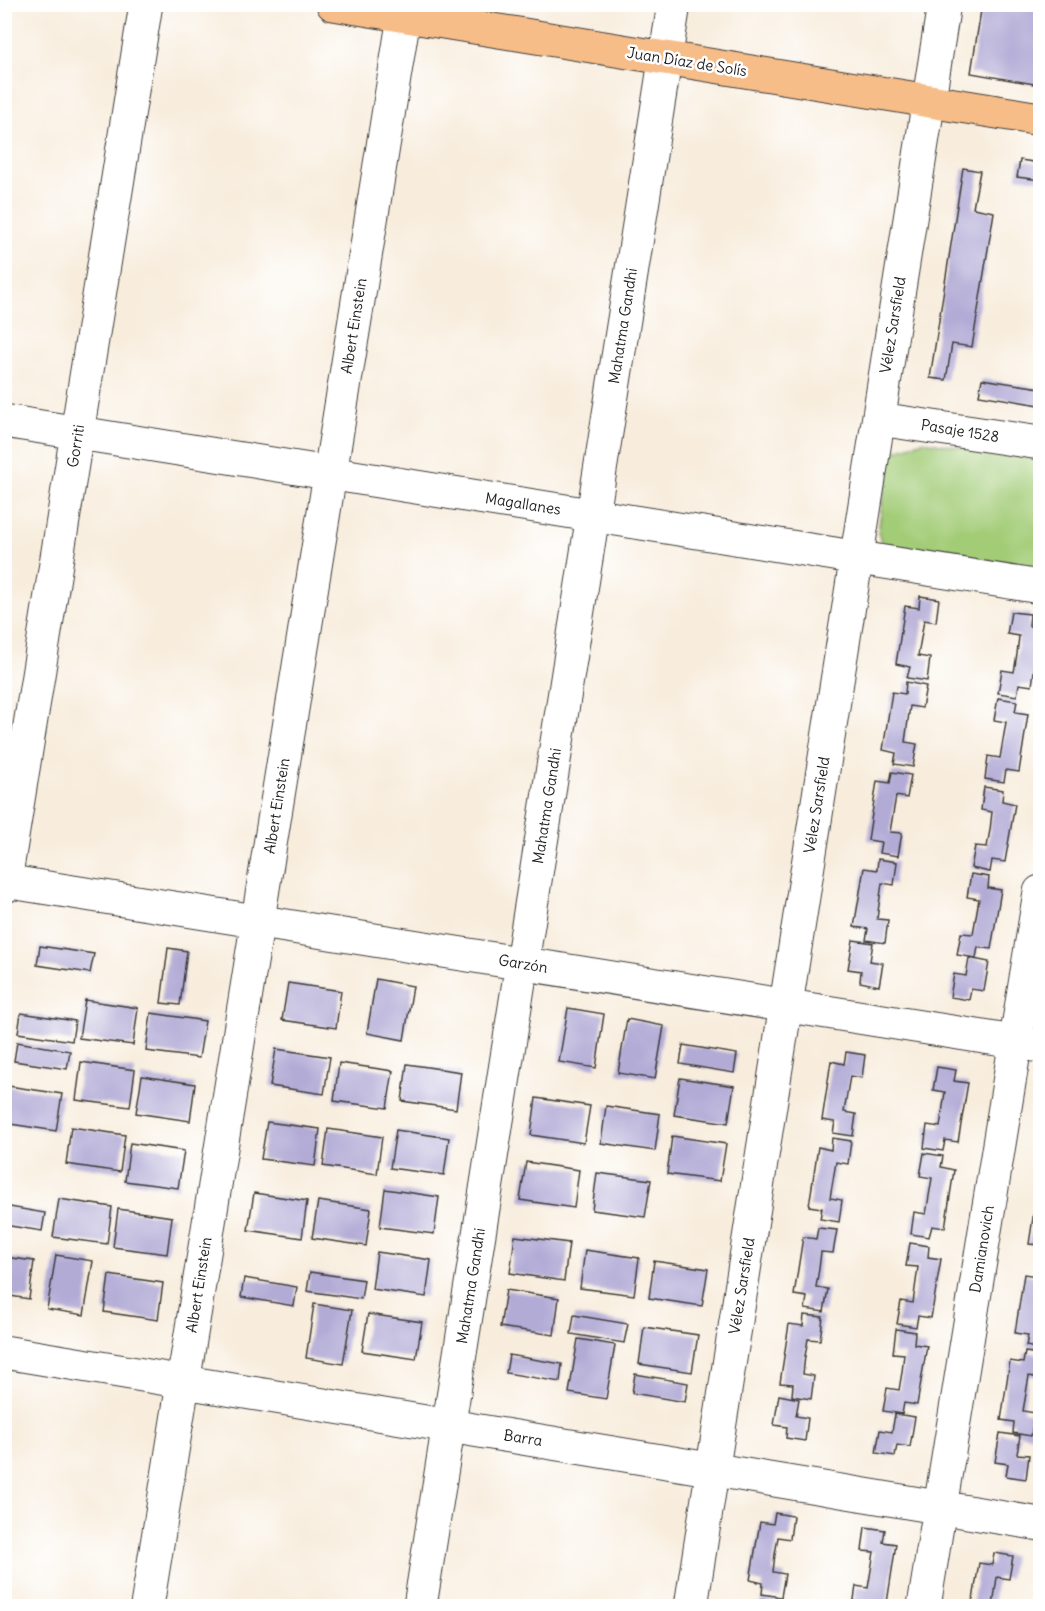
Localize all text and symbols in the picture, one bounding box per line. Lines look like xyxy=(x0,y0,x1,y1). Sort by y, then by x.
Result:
street label: Juan Díaz de Solís xyxy=(626,43,749,80)
street label: Mahatma Gandhi xyxy=(604,267,641,385)
street label: Vélez Sarsfield xyxy=(876,275,910,375)
street label: Albert Einstein xyxy=(337,276,371,375)
street label: Pasaje 1528 xyxy=(920,415,1001,446)
street label: Gorriti xyxy=(63,423,88,469)
street label: Magallanes xyxy=(484,488,562,519)
street label: Mahatma Gandhi xyxy=(528,747,565,865)
street label: Vélez Sarsfield xyxy=(800,755,834,855)
street label: Albert Einstein xyxy=(260,756,294,855)
street label: Garzón xyxy=(497,950,549,977)
street label: Damianovich xyxy=(965,1203,998,1294)
street label: Mahatma Gandhi xyxy=(452,1227,489,1345)
street label: Albert Einstein xyxy=(182,1235,216,1334)
street label: Vélez Sarsfield xyxy=(725,1236,759,1336)
street label: Barra xyxy=(502,1425,544,1450)

